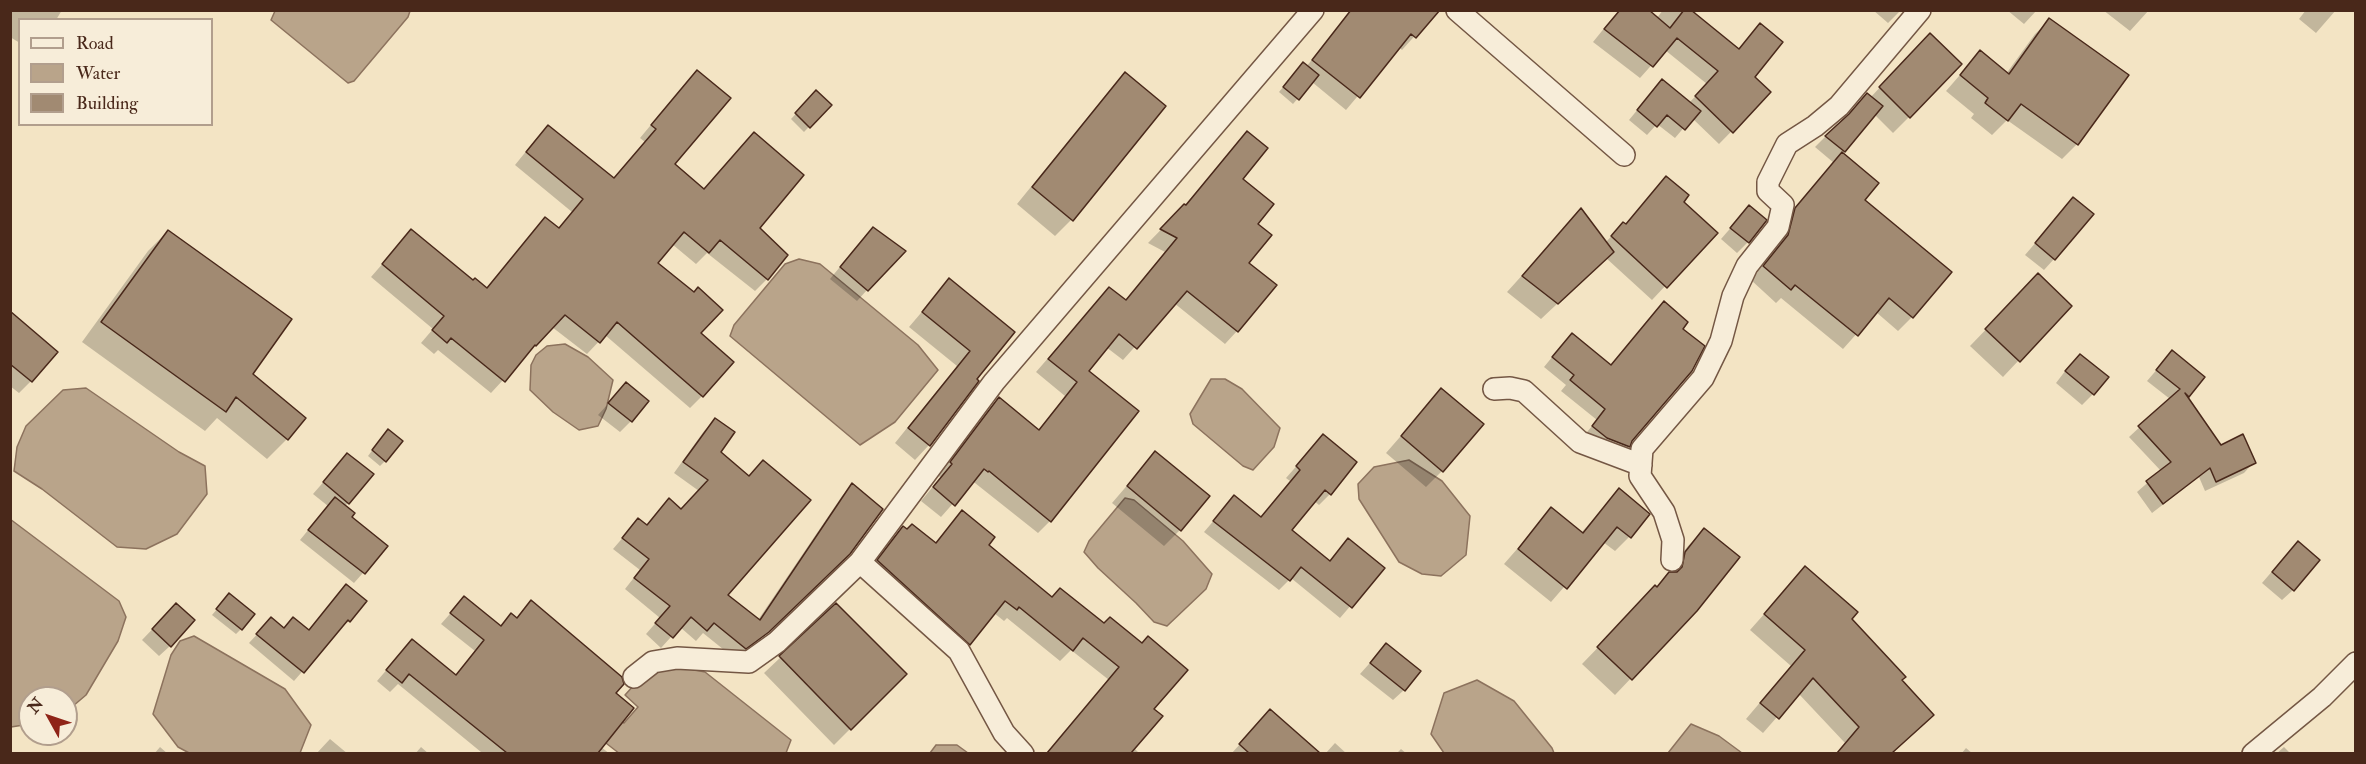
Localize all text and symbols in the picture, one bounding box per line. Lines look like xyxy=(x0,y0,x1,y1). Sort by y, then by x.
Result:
legend xyxy=(18,18,213,126)
text: Road xyxy=(76,32,114,55)
text: Water xyxy=(76,62,120,85)
text: Building xyxy=(76,92,138,115)
north arrow xyxy=(18,686,78,746)
text: N xyxy=(23,694,48,718)

